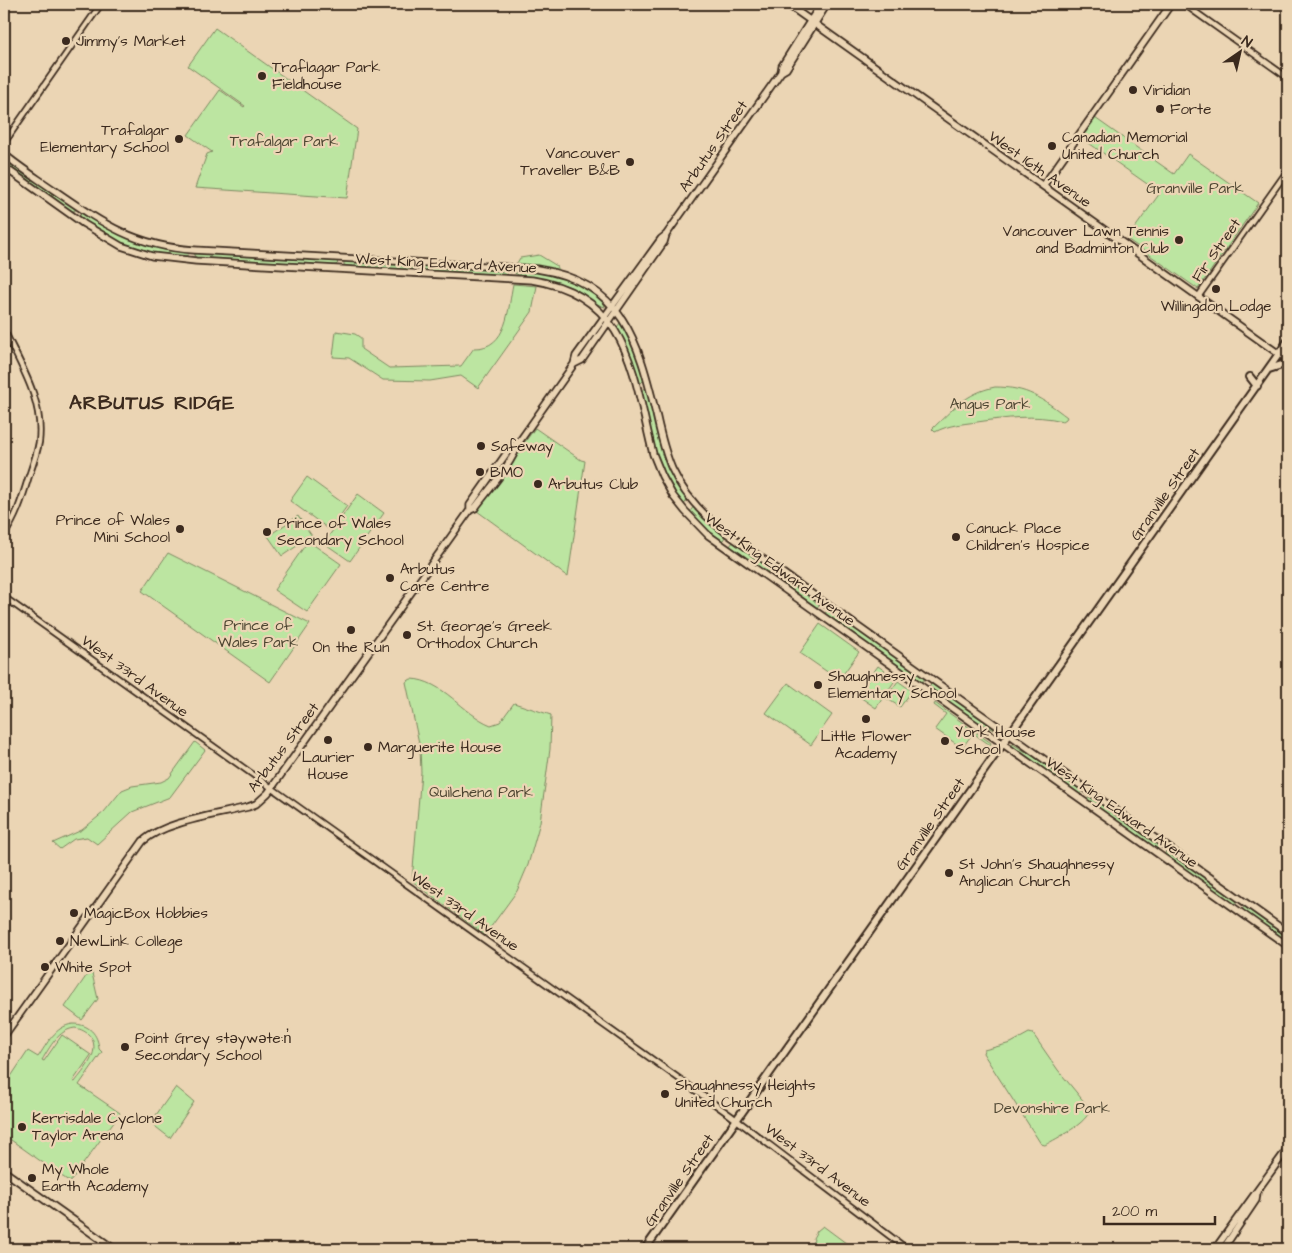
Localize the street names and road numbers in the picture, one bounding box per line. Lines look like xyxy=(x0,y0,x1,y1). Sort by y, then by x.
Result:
street label: Arbutus Street xyxy=(674,96,753,196)
street label: West 16th Avenue xyxy=(984,126,1095,213)
street label: Fir Street xyxy=(1187,214,1246,286)
street label: West King Edward Avenue xyxy=(355,248,537,280)
street label: Granville Street xyxy=(1126,444,1205,545)
street label: West King Edward Avenue xyxy=(700,508,859,632)
street label: West 33rd Avenue xyxy=(77,630,193,722)
street label: Arbutus Street xyxy=(243,698,324,797)
street label: West King Edward Avenue xyxy=(1041,752,1202,874)
street label: Granville Street xyxy=(891,774,970,875)
street label: West 33rd Avenue xyxy=(406,866,523,957)
street label: West 33rd Avenue xyxy=(760,1119,875,1212)
street label: Granville Street xyxy=(640,1130,719,1231)

